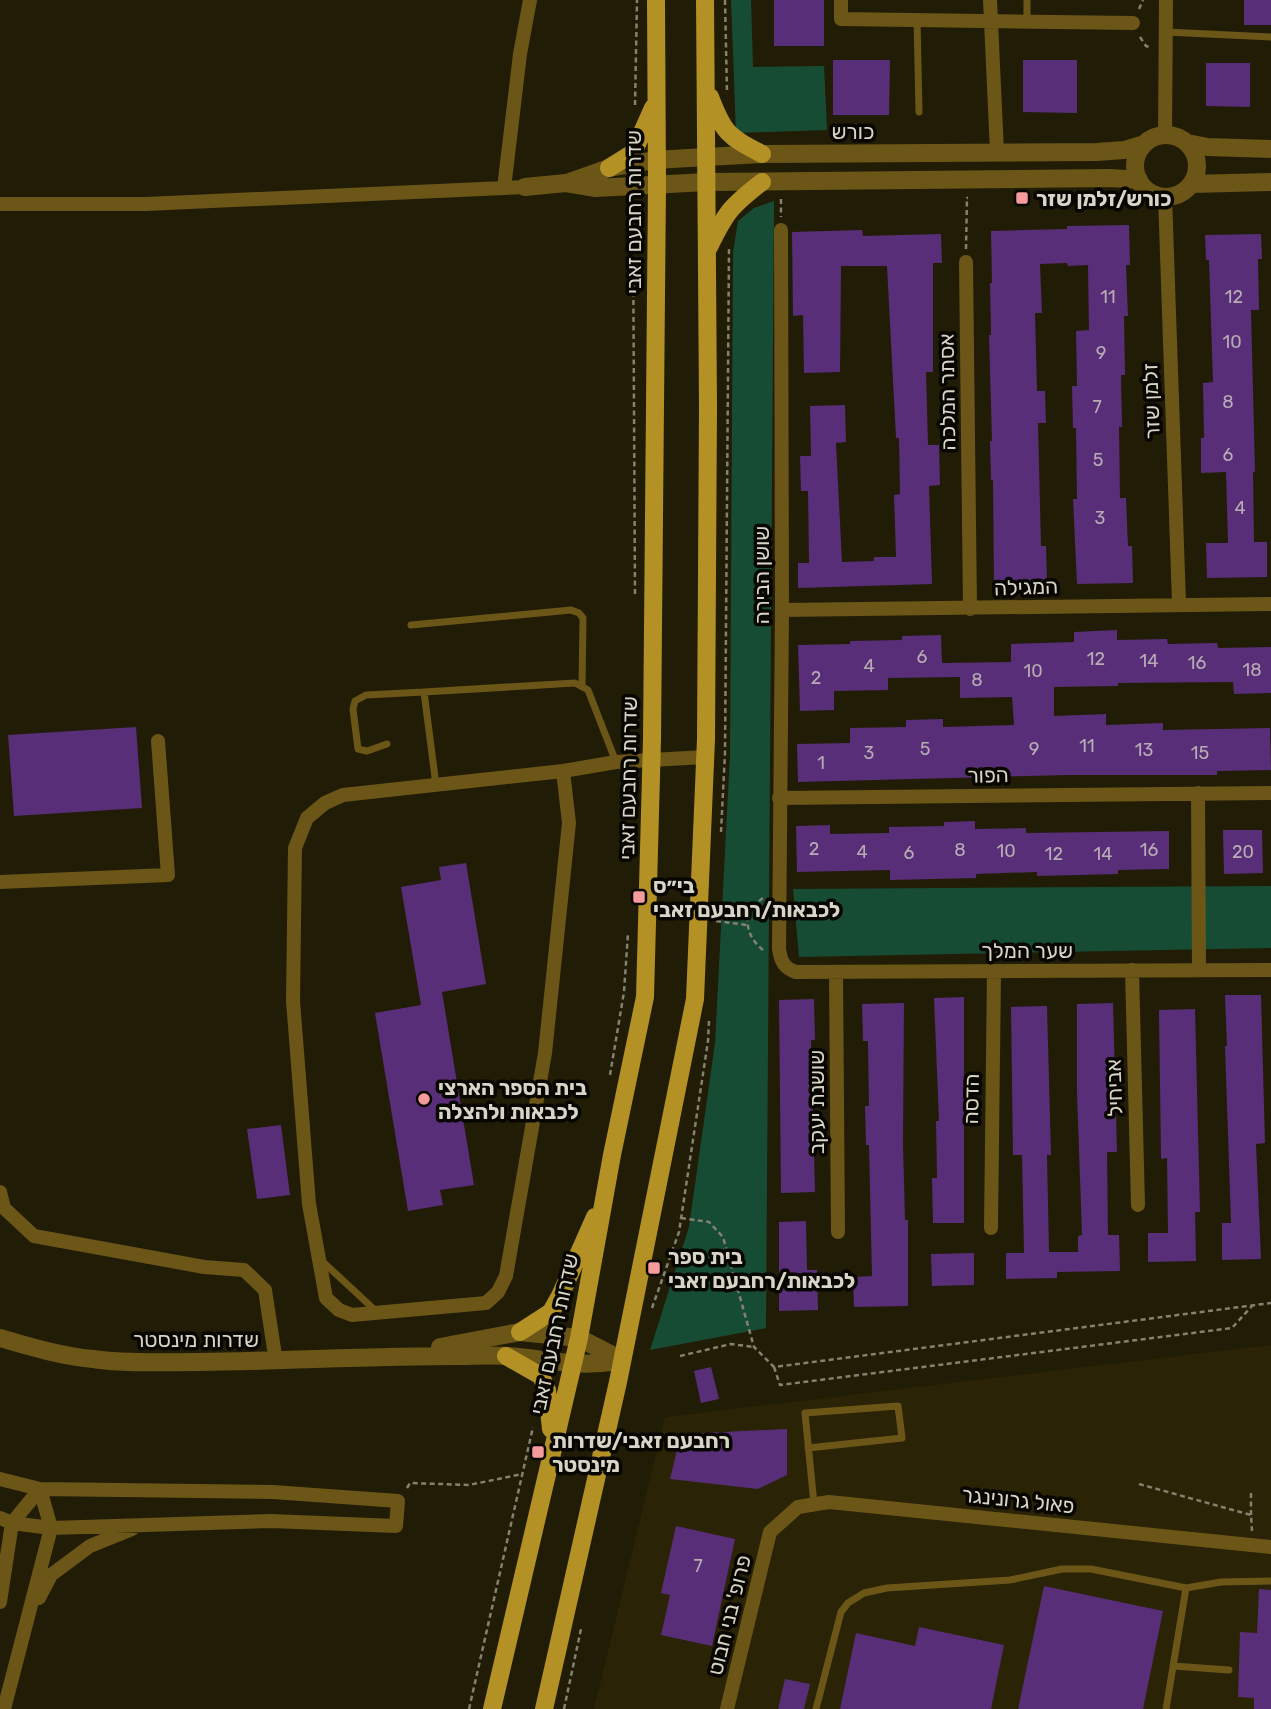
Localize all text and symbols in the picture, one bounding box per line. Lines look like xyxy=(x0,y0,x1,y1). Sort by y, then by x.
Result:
street label: כורש xyxy=(831,119,875,144)
street label: שדרות רחבעם זאבי xyxy=(621,130,646,294)
place label: כורש/זלמן שזר xyxy=(1036,186,1171,211)
marker: כורש/זלמן שזר xyxy=(1014,190,1030,206)
house number: 11 xyxy=(1100,286,1116,308)
house number: 12 xyxy=(1225,286,1243,308)
house number: 10 xyxy=(1222,331,1242,353)
street label: אסתר המלכה xyxy=(933,333,961,451)
house number: 9 xyxy=(1096,342,1106,364)
street label: זלמן שזר xyxy=(1137,362,1165,440)
house number: 8 xyxy=(1222,391,1234,413)
house number: 7 xyxy=(1092,396,1102,418)
house number: 6 xyxy=(1223,444,1234,466)
house number: 5 xyxy=(1093,449,1103,471)
house number: 4 xyxy=(1234,497,1246,519)
house number: 3 xyxy=(1095,507,1105,529)
street label: שושן הבירה xyxy=(749,526,774,624)
street label: המגילה xyxy=(994,573,1058,601)
house number: 6 xyxy=(917,646,928,668)
house number: 12 xyxy=(1087,648,1105,670)
house number: 14 xyxy=(1140,650,1158,672)
house number: 16 xyxy=(1188,652,1206,674)
house number: 4 xyxy=(863,655,875,677)
house number: 18 xyxy=(1242,659,1262,681)
house number: 10 xyxy=(1023,660,1043,682)
house number: 2 xyxy=(811,667,821,689)
house number: 8 xyxy=(971,669,983,691)
street label: שדרות רחבעם זאבי xyxy=(614,696,642,860)
house number: 11 xyxy=(1079,735,1095,757)
house number: 5 xyxy=(920,738,930,760)
house number: 9 xyxy=(1029,738,1039,760)
house number: 13 xyxy=(1135,739,1153,761)
house number: 3 xyxy=(864,742,874,764)
house number: 15 xyxy=(1191,742,1209,764)
house number: 1 xyxy=(817,752,825,774)
street label: הפור xyxy=(967,762,1009,788)
house number: 2 xyxy=(809,838,819,860)
house number: 8 xyxy=(954,839,966,861)
house number: 16 xyxy=(1140,839,1158,861)
house number: 10 xyxy=(996,840,1016,862)
house number: 4 xyxy=(856,841,868,863)
house number: 20 xyxy=(1232,841,1254,863)
house number: 6 xyxy=(904,842,915,864)
house number: 12 xyxy=(1045,843,1063,865)
house number: 14 xyxy=(1094,843,1112,865)
place label: בי״ס לכבאות/רחבעם זאבי xyxy=(653,873,840,922)
marker: בי״ס לכבאות/רחבעם זאבי xyxy=(631,889,647,905)
street label: שער המלך xyxy=(981,938,1073,963)
street label: שושנת יעקב xyxy=(804,1050,829,1154)
street label: אביחיל xyxy=(1101,1059,1127,1117)
street label: הדסה xyxy=(958,1073,984,1125)
place label: בית הספר הארצי לכבאות ולהצלה xyxy=(438,1075,587,1124)
marker: בית הספר הארצי לכבאות ולהצלה xyxy=(416,1091,432,1107)
place label: בית ספר לכבאות/רחבעם זאבי xyxy=(668,1244,855,1293)
street label: שדרות רחבעם זאבי xyxy=(525,1251,583,1417)
marker: בית ספר לכבאות/רחבעם זאבי xyxy=(646,1260,662,1276)
street label: שדרות מינסטר xyxy=(133,1327,259,1352)
place label: רחבעם זאבי/שדרות מינסטר xyxy=(552,1428,730,1477)
marker: רחבעם זאבי/שדרות מינסטר xyxy=(530,1444,546,1460)
street label: פאול גרונינגר xyxy=(960,1482,1076,1518)
street label: פרופ' בני חבוט xyxy=(702,1552,756,1678)
house number: 7 xyxy=(693,1555,703,1577)

